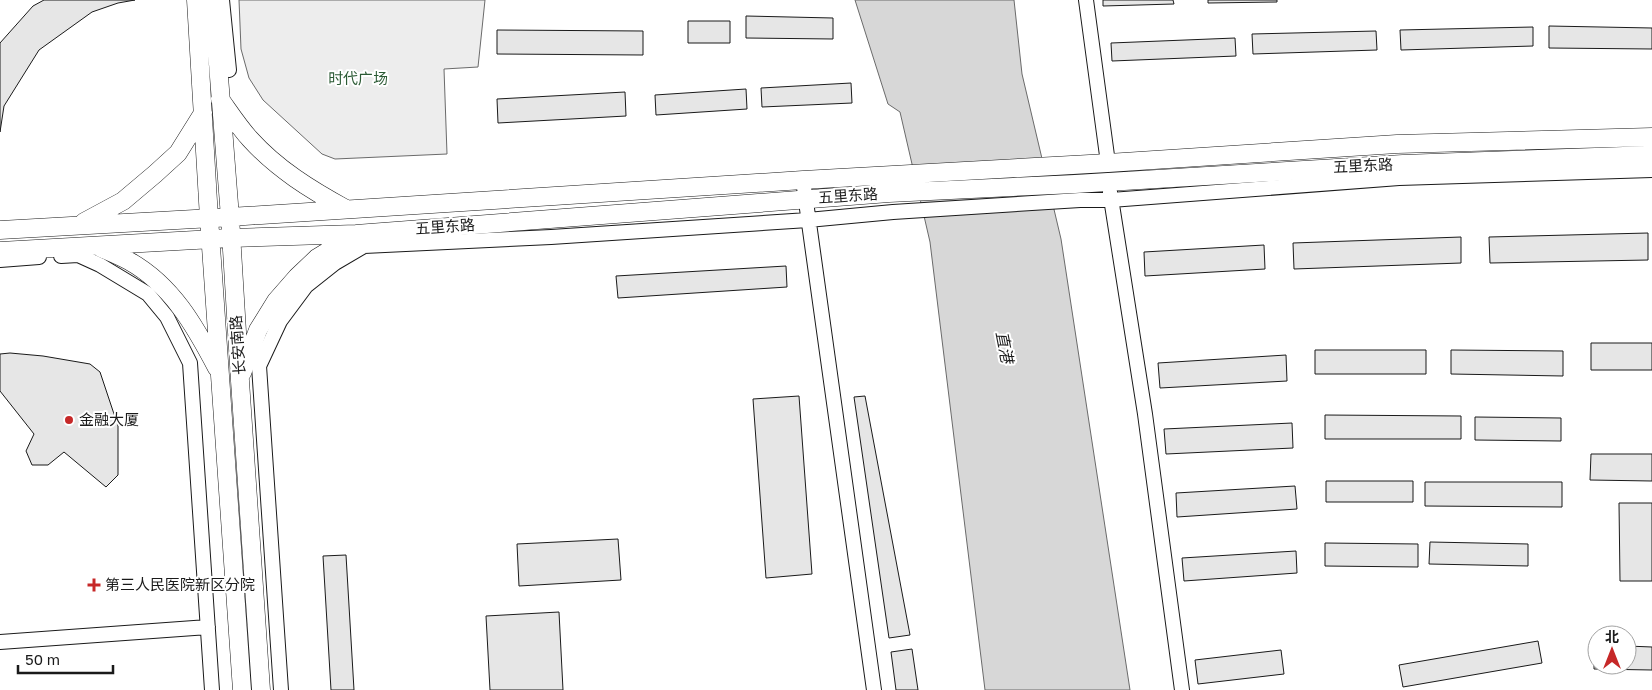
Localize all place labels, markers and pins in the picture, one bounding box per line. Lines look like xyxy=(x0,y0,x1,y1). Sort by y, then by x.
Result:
place label: 金融大厦 xyxy=(79,410,139,428)
marker: 金融大厦 xyxy=(63,414,75,426)
place label: 第三人民医院新区分院 xyxy=(105,575,255,593)
marker: 第三人民医院新区分院 xyxy=(87,578,101,592)

